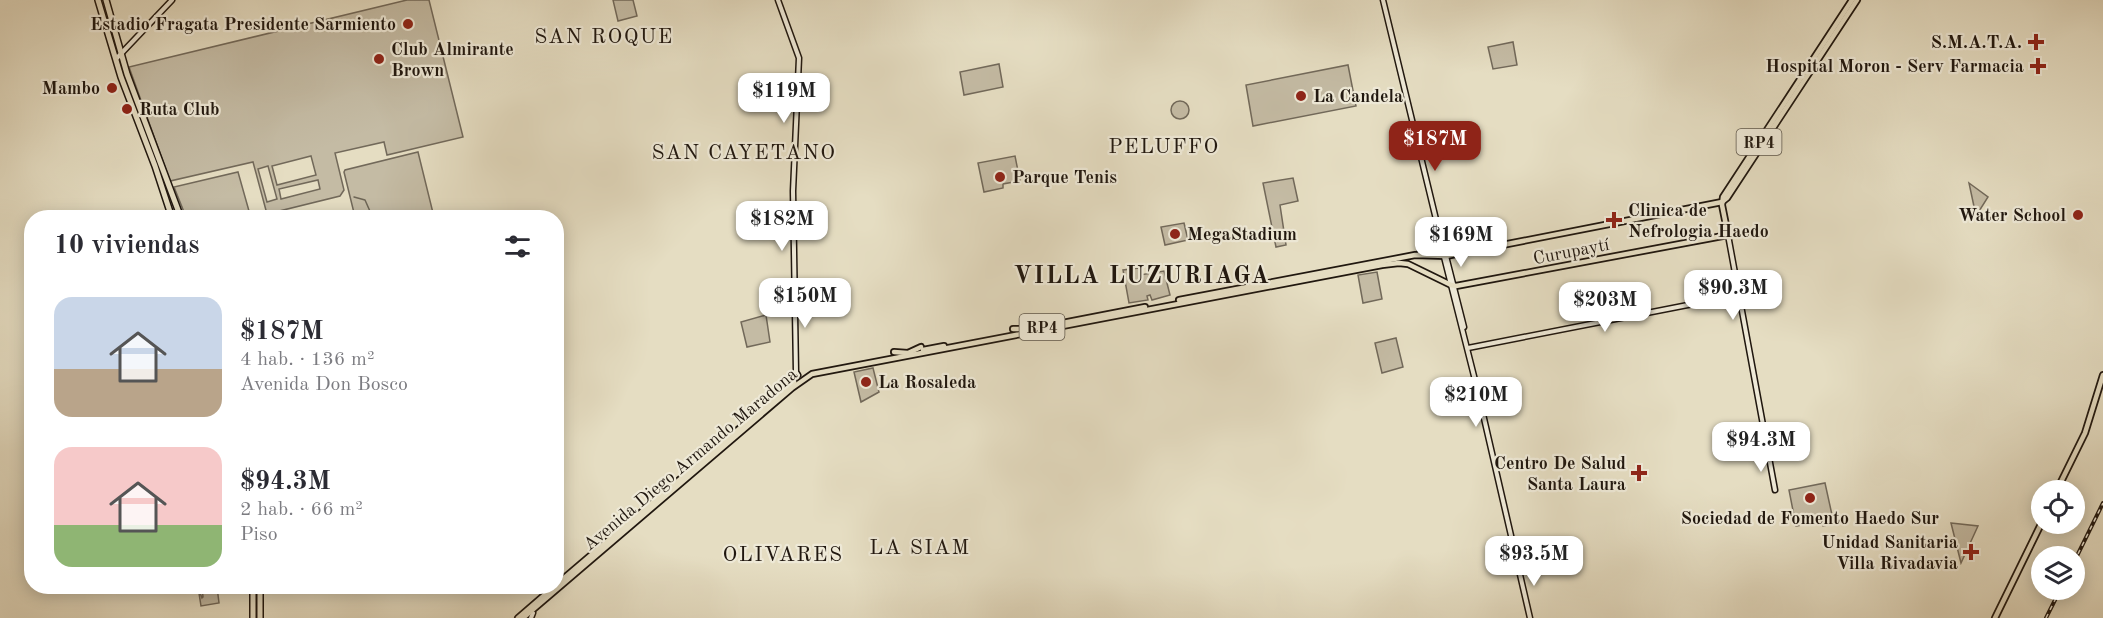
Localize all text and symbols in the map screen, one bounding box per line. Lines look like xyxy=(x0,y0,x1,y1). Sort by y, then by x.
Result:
place label: Estadio Fragata Presidente Sarmiento xyxy=(90,16,396,34)
marker: Estadio Fragata Presidente Sarmiento xyxy=(401,17,415,31)
district label: SAN ROQUE xyxy=(534,27,674,48)
marker: S.M.A.T.A. xyxy=(2027,33,2045,51)
place label: S.M.A.T.A. xyxy=(1931,34,2022,52)
place label: Club Almirante Brown xyxy=(391,41,514,80)
marker: Club Almirante Brown xyxy=(372,52,386,66)
marker: Hospital Moron - Serv Farmacia xyxy=(2029,57,2047,75)
place label: Hospital Moron - Serv Farmacia xyxy=(1765,58,2024,76)
pin: $119M xyxy=(742,73,826,124)
place label: Mambo xyxy=(42,80,100,98)
marker: Mambo xyxy=(105,81,119,95)
text: $119M xyxy=(752,82,816,102)
place label: La Candela xyxy=(1313,88,1403,106)
marker: La Candela xyxy=(1294,89,1308,103)
place label: Ruta Club xyxy=(139,101,220,119)
marker: Ruta Club xyxy=(120,102,134,116)
pin: $187M xyxy=(1393,121,1477,172)
road number: RP4 xyxy=(1736,129,1782,155)
text: $187M xyxy=(1403,130,1467,150)
district label: PELUFFO xyxy=(1108,137,1220,158)
district label: SAN CAYETANO xyxy=(651,143,837,164)
place label: Parque Tenis xyxy=(1012,169,1117,187)
marker: Parque Tenis xyxy=(993,170,1007,184)
pin: $182M xyxy=(740,201,824,252)
place label: Clinica de Nefrologia Haedo xyxy=(1628,202,1769,241)
place label: Water School xyxy=(1958,207,2066,225)
marker: Water School xyxy=(2071,208,2085,222)
text: $182M xyxy=(750,210,814,230)
marker: Clinica de Nefrologia Haedo xyxy=(1605,211,1623,229)
pin: $169M xyxy=(1419,217,1503,268)
place label: MegaStadium xyxy=(1187,226,1297,244)
text: $169M xyxy=(1429,226,1493,246)
marker: MegaStadium xyxy=(1168,227,1182,241)
icon: filters xyxy=(501,230,534,263)
text: 10 viviendas xyxy=(54,233,200,259)
street label: Curupaytí xyxy=(1532,236,1611,268)
district label: VILLA LUZURIAGA xyxy=(1014,265,1270,289)
pin: $90.3M xyxy=(1684,270,1782,321)
pin: $150M xyxy=(763,278,847,329)
text: $90.3M xyxy=(1698,279,1768,299)
pin: $203M xyxy=(1563,282,1647,333)
text: $150M xyxy=(773,287,837,307)
text: $203M xyxy=(1573,291,1637,311)
road number: RP4 xyxy=(1020,314,1064,340)
text: $187M xyxy=(240,319,323,345)
icon: home xyxy=(102,321,174,393)
text: 4 hab. · 136 m² xyxy=(240,350,374,370)
street label: Avenida Diego Armando Maradona xyxy=(580,365,801,554)
place label: La Rosaleda xyxy=(878,374,976,392)
text: Avenida Don Bosco xyxy=(240,375,408,395)
marker: La Rosaleda xyxy=(859,375,873,389)
pin: $210M xyxy=(1434,377,1518,428)
text: $210M xyxy=(1444,386,1508,406)
pin: $94.3M xyxy=(1712,422,1810,473)
text: $94.3M xyxy=(1726,431,1796,451)
place label: Centro De Salud Santa Laura xyxy=(1494,455,1626,494)
marker: Centro De Salud Santa Laura xyxy=(1630,464,1648,482)
text: $94.3M xyxy=(240,469,331,495)
icon: home xyxy=(102,471,174,543)
map controls xyxy=(2031,480,2085,600)
button: locate xyxy=(2031,480,2085,534)
marker: Sociedad de Fomento Haedo Sur xyxy=(1803,491,1817,505)
text: 2 hab. · 66 m² xyxy=(240,500,363,520)
place label: Sociedad de Fomento Haedo Sur xyxy=(1681,510,1939,528)
text: Piso xyxy=(240,525,278,545)
place label: Unidad Sanitaria Villa Rivadavia xyxy=(1821,534,1958,573)
pin: $93.5M xyxy=(1485,536,1583,587)
district label: LA SIAM xyxy=(869,538,971,559)
marker: Unidad Sanitaria Villa Rivadavia xyxy=(1962,543,1980,561)
district label: OLIVARES xyxy=(723,545,843,566)
text: $93.5M xyxy=(1499,545,1569,565)
button: layers xyxy=(2031,546,2085,600)

